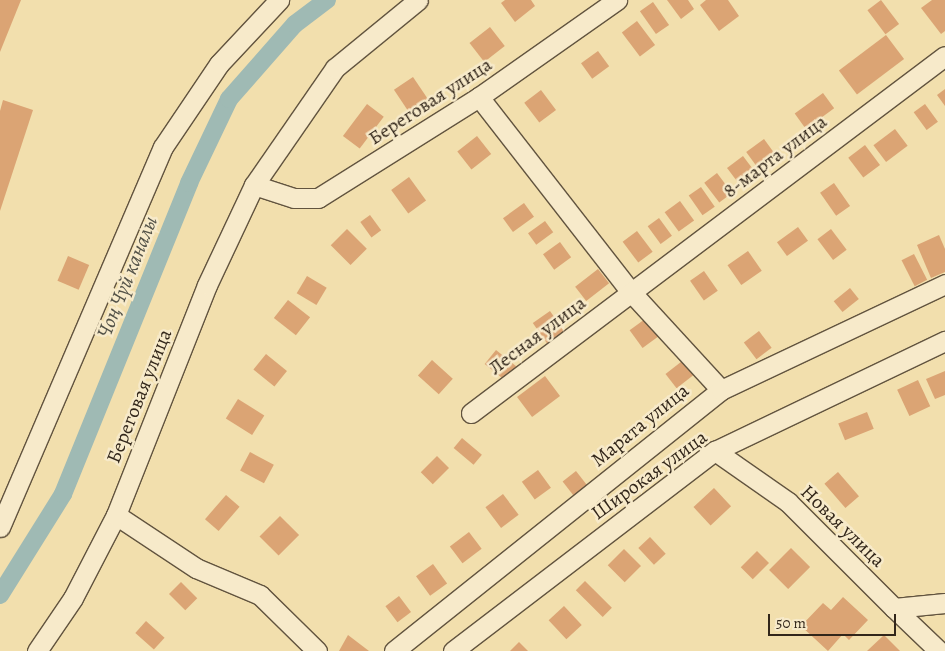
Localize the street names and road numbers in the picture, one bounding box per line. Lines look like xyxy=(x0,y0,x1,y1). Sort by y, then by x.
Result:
street label: Береговая улица xyxy=(364,52,496,150)
street label: 8-марта улица xyxy=(718,109,832,203)
street label: Лесная улица xyxy=(483,291,591,379)
street label: Береговая улица xyxy=(101,325,177,467)
street label: Марата улица xyxy=(586,378,694,472)
street label: Широкая улица xyxy=(586,425,712,525)
street label: Новая улица xyxy=(796,480,890,572)

